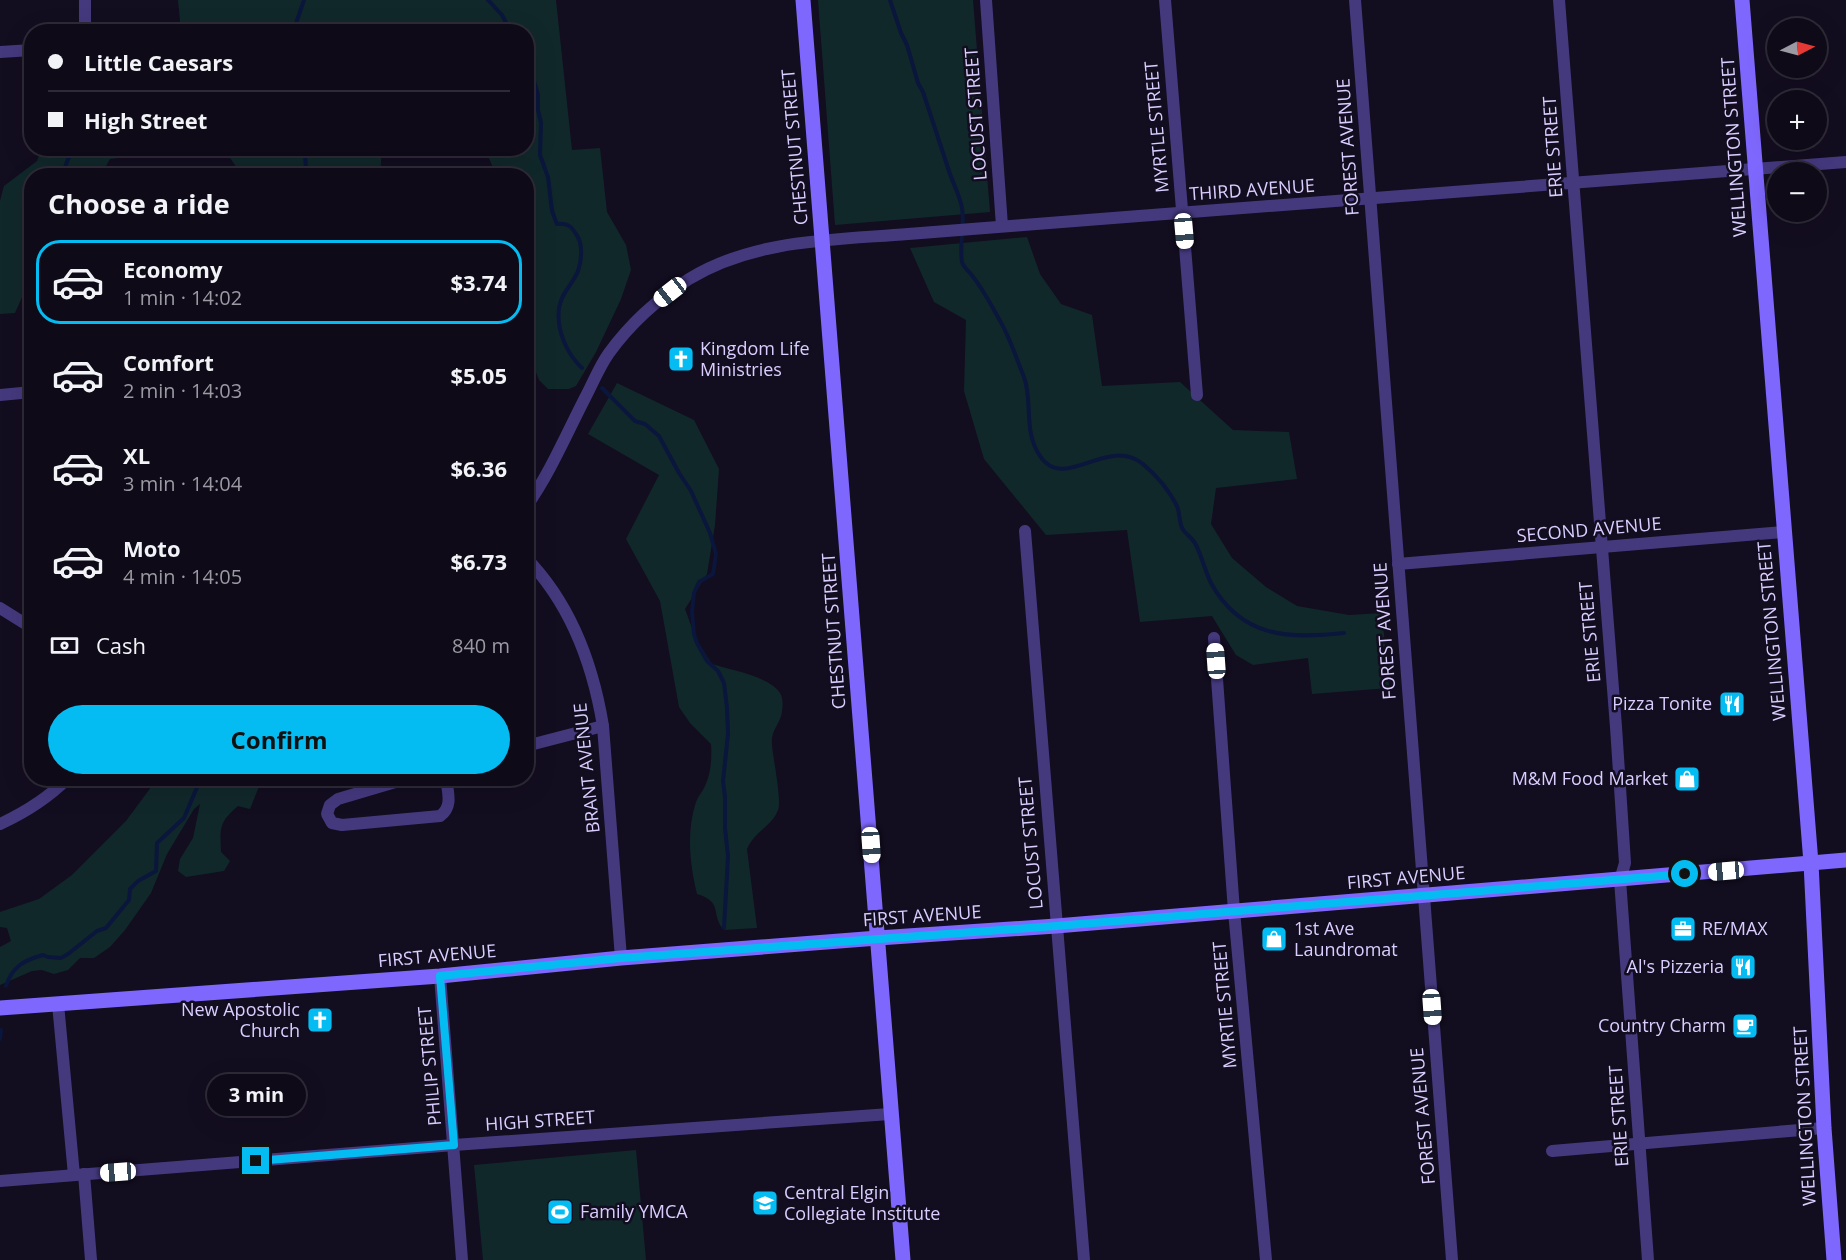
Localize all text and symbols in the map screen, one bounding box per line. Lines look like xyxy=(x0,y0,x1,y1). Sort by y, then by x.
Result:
north arrow xyxy=(1767,18,1827,78)
map controls xyxy=(1767,18,1827,222)
text: Little Caesars xyxy=(84,47,233,77)
street label: LOCUST STREET xyxy=(958,47,992,181)
street label: WELLINGTON STREET xyxy=(1715,56,1751,238)
street label: MYRTLE STREET xyxy=(1138,60,1174,194)
street label: CHESTNUT STREET xyxy=(775,68,813,226)
street label: FOREST AVENUE xyxy=(1330,78,1364,217)
button: + xyxy=(1767,90,1827,150)
street label: ERIE STREET xyxy=(1536,95,1568,199)
text: High Street xyxy=(84,105,207,135)
button: − xyxy=(1767,162,1827,222)
street label: THIRD AVENUE xyxy=(1188,173,1316,205)
text: Choose a ride xyxy=(48,185,230,222)
car xyxy=(1173,212,1195,250)
text: Economy xyxy=(123,254,222,284)
icon: car xyxy=(51,255,105,309)
text: $3.74 xyxy=(450,267,507,297)
car xyxy=(650,274,690,310)
text: 1 min · 14:02 xyxy=(123,284,242,311)
place label: Kingdom Life Ministries xyxy=(700,336,810,381)
church icon: Kingdom Life Ministries xyxy=(666,344,696,374)
text: Comfort xyxy=(123,347,214,377)
icon: car xyxy=(51,348,105,402)
text: $5.05 xyxy=(450,360,507,390)
text: 2 min · 14:03 xyxy=(123,377,242,404)
text: XL xyxy=(123,440,150,470)
icon: car xyxy=(51,441,105,495)
text: $6.36 xyxy=(450,453,507,483)
text: 3 min · 14:04 xyxy=(123,470,242,497)
street label: SECOND AVENUE xyxy=(1515,511,1662,547)
text: Moto xyxy=(123,533,181,563)
icon: car xyxy=(51,534,105,588)
street label: WELLINGTON STREET xyxy=(1751,540,1791,722)
text: $6.73 xyxy=(450,546,507,576)
street label: CHESTNUT STREET xyxy=(816,552,850,710)
street label: FOREST AVENUE xyxy=(1367,562,1401,701)
text: 4 min · 14:05 xyxy=(123,563,242,590)
street label: ERIE STREET xyxy=(1573,580,1605,684)
icon: cash xyxy=(48,629,81,662)
text: Cash xyxy=(96,630,146,660)
text: 840 m xyxy=(452,632,510,659)
car xyxy=(1206,642,1226,680)
restaurant icon: Pizza Tonite xyxy=(1717,689,1747,719)
place label: Pizza Tonite xyxy=(1612,691,1712,715)
street label: BRANT AVENUE xyxy=(567,702,605,835)
button: Confirm xyxy=(48,705,510,774)
shop icon: M&M Food Market xyxy=(1672,764,1702,794)
place label: M&M Food Market xyxy=(1512,766,1668,790)
street label: LOCUST STREET xyxy=(1012,776,1048,910)
car xyxy=(861,826,881,864)
street label: FIRST AVENUE xyxy=(1346,860,1466,894)
route start xyxy=(1671,860,1698,887)
car xyxy=(1707,860,1745,882)
street label: FIRST AVENUE xyxy=(862,899,982,931)
office icon: RE/MAX xyxy=(1668,914,1698,944)
place label: 1st Ave Laundromat xyxy=(1294,916,1398,961)
place label: RE/MAX xyxy=(1702,916,1768,940)
shop icon: 1st Ave Laundromat xyxy=(1259,924,1289,954)
street label: FIRST AVENUE xyxy=(377,938,497,972)
street label: MYRTIE STREET xyxy=(1206,940,1242,1070)
restaurant icon: Al's Pizzeria xyxy=(1728,952,1758,982)
place label: Al's Pizzeria xyxy=(1627,954,1724,978)
car xyxy=(1422,988,1442,1026)
place label: New Apostolic Church xyxy=(181,997,300,1042)
church icon: New Apostolic Church xyxy=(305,1005,335,1035)
street label: PHILIP STREET xyxy=(412,1005,446,1127)
cafe icon: Country Charm xyxy=(1730,1011,1760,1041)
place label: Country Charm xyxy=(1598,1013,1726,1037)
street label: WELLINGTON STREET xyxy=(1787,1025,1821,1207)
street label: FOREST AVENUE xyxy=(1404,1046,1440,1186)
street label: ERIE STREET xyxy=(1602,1064,1634,1168)
callout: 3 min xyxy=(206,1074,306,1116)
text: 3 min xyxy=(229,1081,284,1108)
street label: HIGH STREET xyxy=(484,1104,596,1136)
route end xyxy=(242,1147,269,1174)
car xyxy=(99,1162,137,1182)
place label: Central Elgin Collegiate Institute xyxy=(784,1180,940,1225)
school or university icon: Central Elgin Collegiate Institute xyxy=(750,1188,780,1218)
sports icon: Family YMCA xyxy=(545,1197,575,1227)
place label: Family YMCA xyxy=(580,1199,688,1223)

